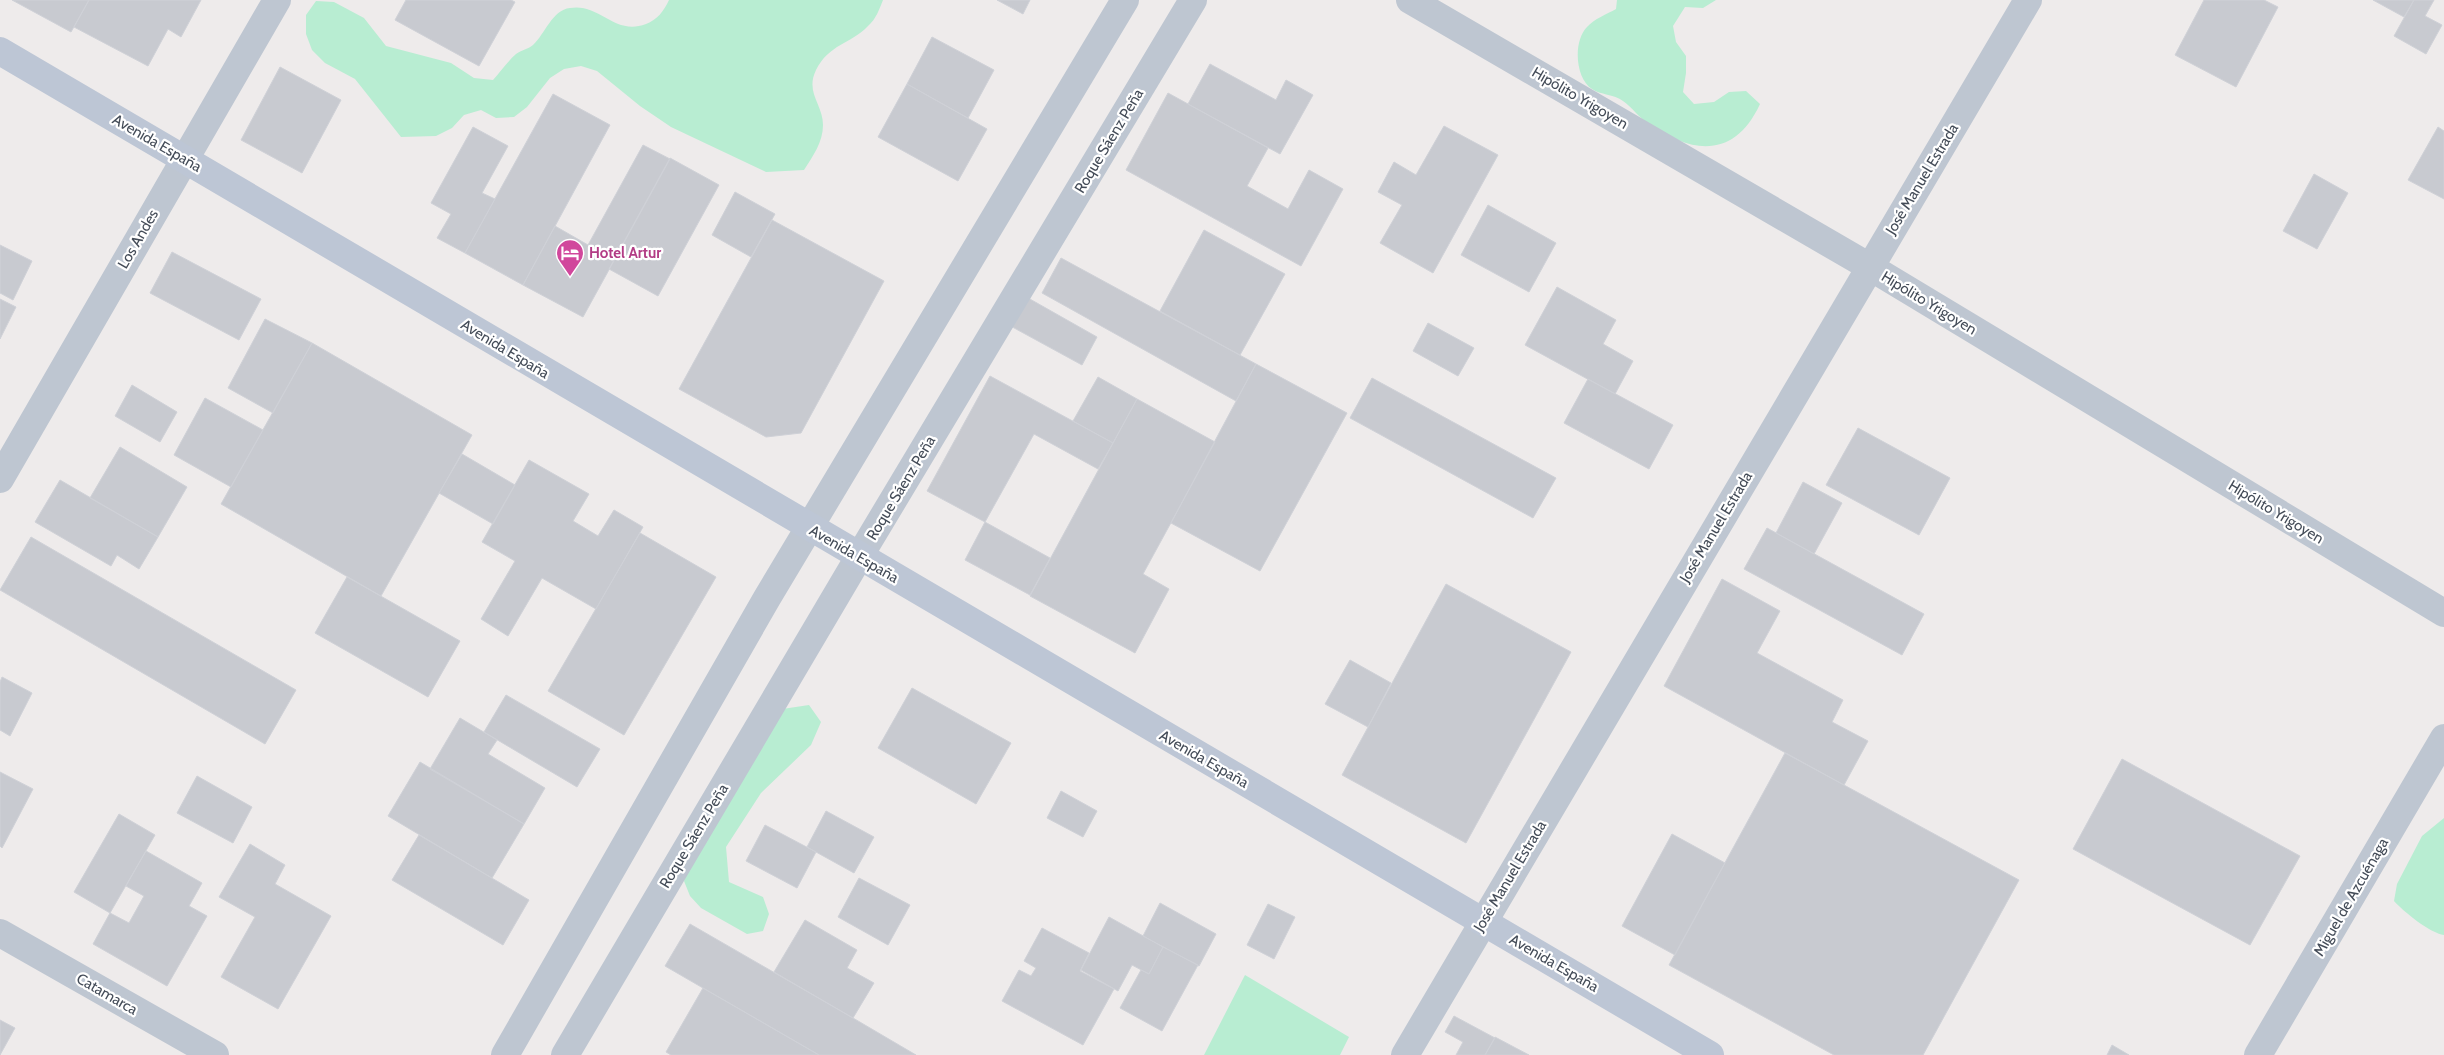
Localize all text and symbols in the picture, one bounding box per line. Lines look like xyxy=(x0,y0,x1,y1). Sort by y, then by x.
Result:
street label: Hipólito Yrigoyen xyxy=(1529,63,1631,133)
street label: Roque Sáenz Peña xyxy=(1071,85,1148,196)
street label: Avenida España xyxy=(109,110,205,176)
street label: José Manuel Estrada xyxy=(1881,120,1963,239)
street label: Los Andes xyxy=(114,206,162,272)
hotel icon: Hotel Artur xyxy=(555,238,585,277)
place label: Hotel Artur xyxy=(589,244,661,262)
street label: Hipólito Yrigoyen xyxy=(1878,267,1980,339)
street label: Avenida España xyxy=(458,316,553,383)
street label: Roque Sáenz Peña xyxy=(863,432,940,543)
street label: José Manuel Estrada xyxy=(1675,468,1757,587)
street label: Hipólito Yrigoyen xyxy=(2225,476,2327,548)
street label: Avenida España xyxy=(806,521,902,587)
street label: Avenida España xyxy=(1156,726,1252,792)
street label: Roque Sáenz Peña xyxy=(656,780,733,891)
street label: José Manuel Estrada xyxy=(1469,817,1551,936)
street label: Miguel de Azcuénaga xyxy=(2310,834,2393,959)
street label: Avenida España xyxy=(1506,930,1602,996)
street label: Catamarca xyxy=(73,969,141,1019)

